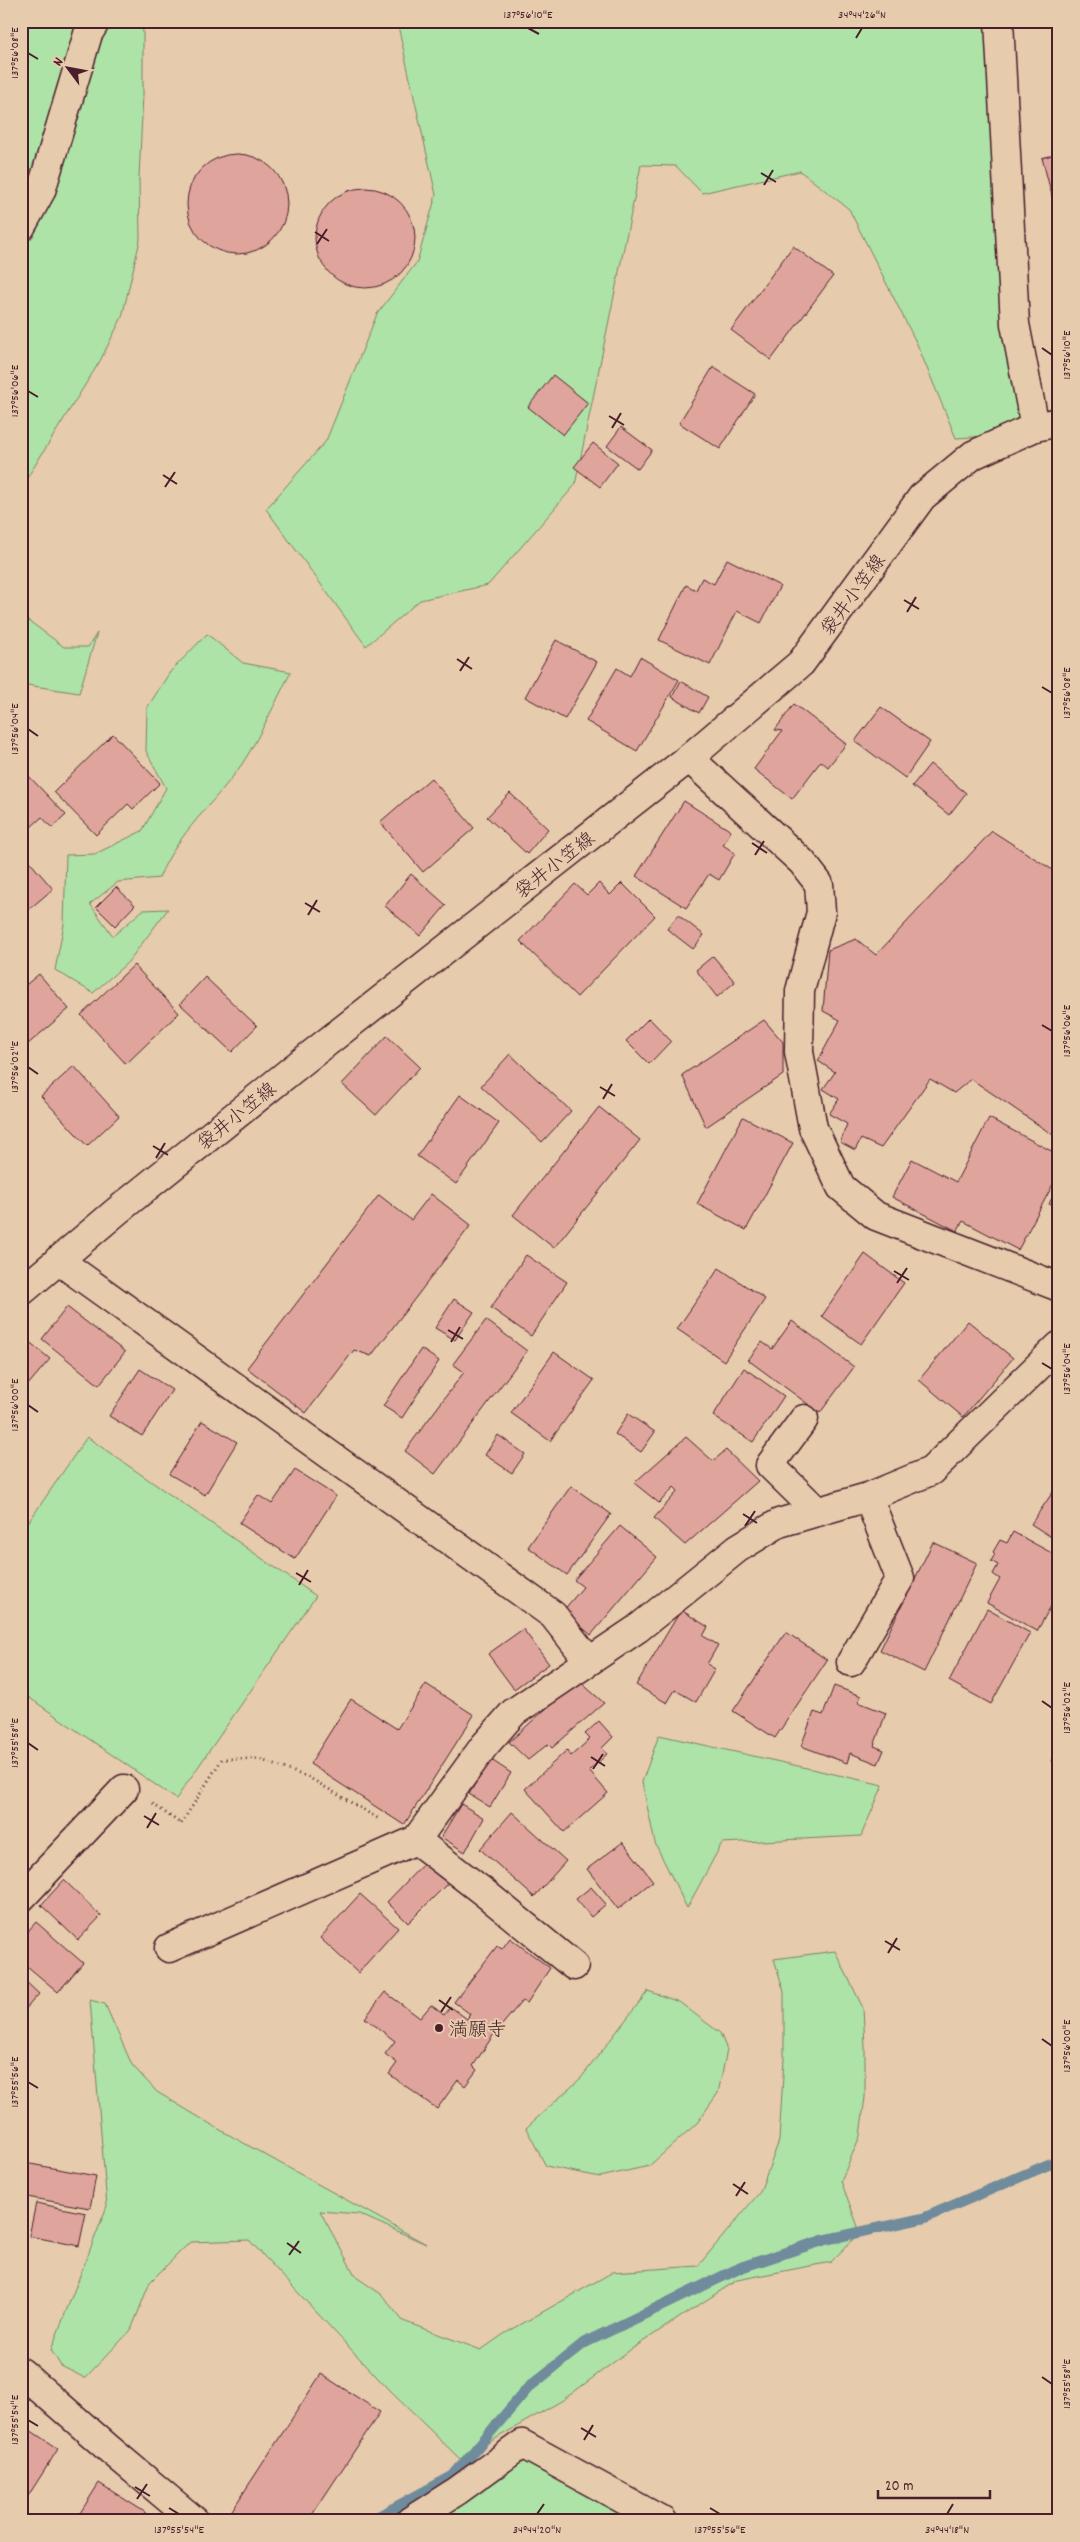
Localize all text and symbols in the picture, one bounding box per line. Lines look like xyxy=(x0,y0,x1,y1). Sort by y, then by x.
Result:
text: 137°56'10"E xyxy=(503,7,553,24)
text: 34°44'26"N xyxy=(838,7,886,24)
text: 137°56'08"E xyxy=(7,27,24,79)
north arrow xyxy=(42,42,92,92)
text: N xyxy=(48,54,69,70)
text: 137°56'10"E xyxy=(1059,330,1076,380)
text: 137°56'06"E xyxy=(7,364,24,417)
street label: 袋井小笠線 xyxy=(816,550,894,642)
text: 137°56'08"E xyxy=(1059,667,1076,719)
text: 137°56'04"E xyxy=(7,703,24,755)
street label: 袋井小笠線 xyxy=(510,827,602,907)
text: 137°56'06"E xyxy=(1059,1004,1076,1057)
text: 137°56'02"E xyxy=(7,1041,24,1093)
street label: 袋井小笠線 xyxy=(193,1077,284,1158)
text: 137°56'04"E xyxy=(1059,1343,1076,1395)
text: 137°56'00"E xyxy=(7,1378,24,1432)
text: 137°56'02"E xyxy=(1059,1682,1076,1734)
text: 137°55'58"E xyxy=(7,1717,24,1768)
place label: 満願寺 xyxy=(449,2018,506,2045)
text: 137°56'00"E xyxy=(1059,2019,1076,2073)
marker: 満願寺 xyxy=(433,2022,445,2034)
text: 137°55'56"E xyxy=(7,2056,24,2108)
text: 137°55'58"E xyxy=(1059,2358,1076,2409)
text: 137°55'54"E xyxy=(7,2394,24,2445)
scale bar xyxy=(878,2467,990,2499)
text: 20 m xyxy=(885,2476,913,2498)
text: 137°55'54"E xyxy=(154,2522,205,2539)
text: 34°44'20"N xyxy=(513,2522,561,2539)
text: 137°55'56"E xyxy=(694,2522,746,2539)
text: 34°44'18"N xyxy=(925,2522,969,2539)

